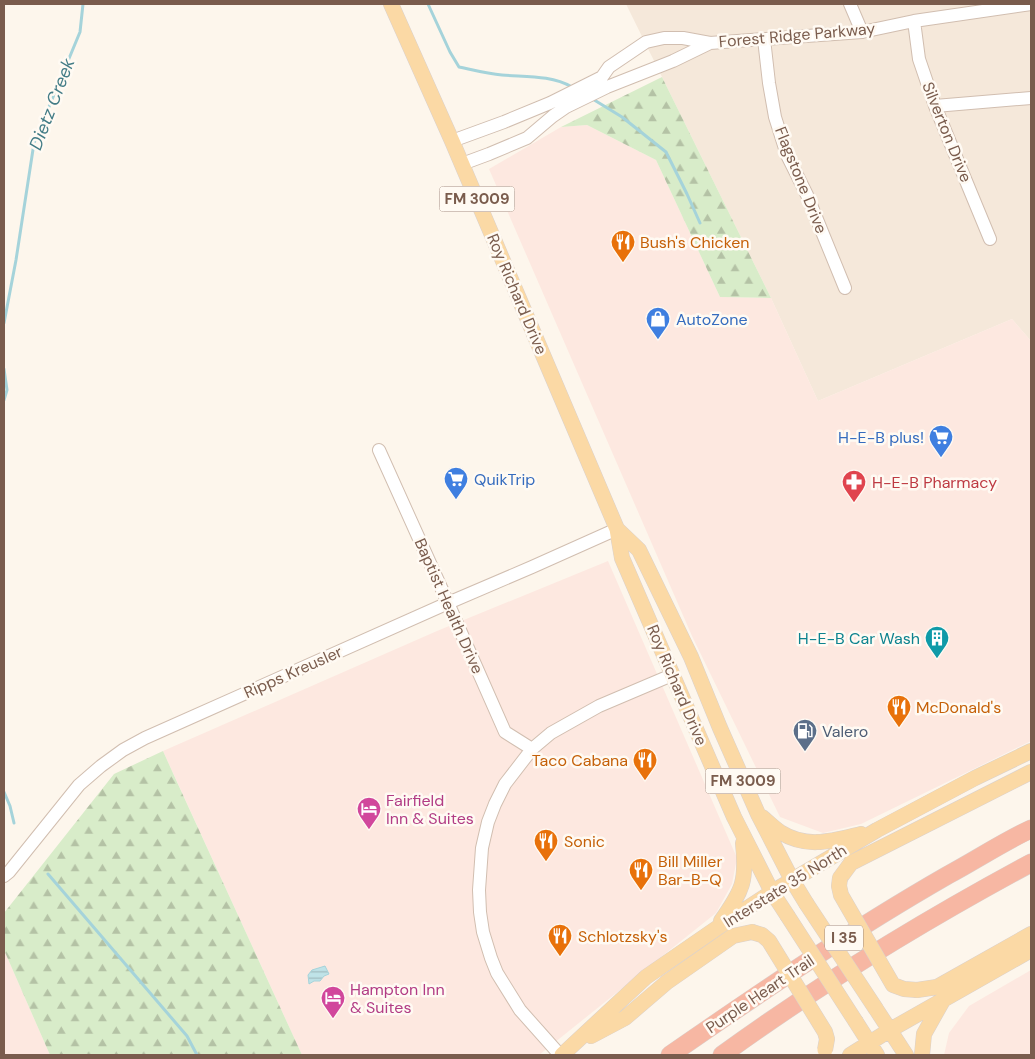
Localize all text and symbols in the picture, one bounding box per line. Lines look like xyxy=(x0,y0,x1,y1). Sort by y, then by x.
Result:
street label: Forest Ridge Parkway xyxy=(718,18,876,52)
water label: Dietz Creek xyxy=(24,54,81,153)
street label: Silverton Drive xyxy=(917,79,977,185)
street label: Flagstone Drive xyxy=(770,123,832,237)
road number: FM 3009 xyxy=(440,186,514,212)
restaurant icon: Bush's Chicken xyxy=(610,229,636,263)
street label: Roy Richard Drive xyxy=(482,230,552,358)
place label: Bush's Chicken xyxy=(640,232,750,253)
shop icon: AutoZone xyxy=(645,306,671,340)
place label: AutoZone xyxy=(676,309,748,330)
supermarket icon: H-E-B plus! xyxy=(928,424,954,458)
place label: H-E-B plus! xyxy=(838,427,924,448)
supermarket icon: QuikTrip xyxy=(443,466,469,500)
place label: QuikTrip xyxy=(474,469,535,490)
pharmacy icon: H-E-B Pharmacy xyxy=(841,469,867,503)
place label: H-E-B Pharmacy xyxy=(872,472,997,493)
street label: Baptist Health Drive xyxy=(410,535,488,677)
street label: Roy Richard Drive xyxy=(642,621,712,749)
building icon: H-E-B Car Wash xyxy=(924,625,950,659)
place label: H-E-B Car Wash xyxy=(798,628,920,649)
street label: Ripps Kreusler xyxy=(241,641,346,703)
restaurant icon: McDonald's xyxy=(886,694,912,728)
place label: McDonald's xyxy=(916,697,1001,718)
fuel station icon: Valero xyxy=(792,718,818,752)
place label: Valero xyxy=(822,721,868,742)
restaurant icon: Taco Cabana xyxy=(632,747,658,781)
place label: Taco Cabana xyxy=(532,750,628,771)
road number: FM 3009 xyxy=(706,768,780,794)
place label: Fairfield Inn & Suites xyxy=(386,790,474,829)
hotel icon: Fairfield Inn & Suites xyxy=(356,796,382,830)
restaurant icon: Sonic xyxy=(533,828,559,862)
place label: Sonic xyxy=(564,831,605,852)
street label: Interstate 35 North xyxy=(720,840,850,932)
place label: Bill Miller Bar-B-Q xyxy=(658,851,722,890)
restaurant icon: Bill Miller Bar-B-Q xyxy=(628,857,654,891)
restaurant icon: Schlotzsky's xyxy=(547,923,573,957)
place label: Schlotzsky's xyxy=(578,926,668,947)
road number: I 35 xyxy=(825,926,863,950)
street label: Purple Heart Trail xyxy=(702,950,818,1038)
place label: Hampton Inn & Suites xyxy=(350,979,445,1018)
hotel icon: Hampton Inn & Suites xyxy=(320,985,346,1019)

